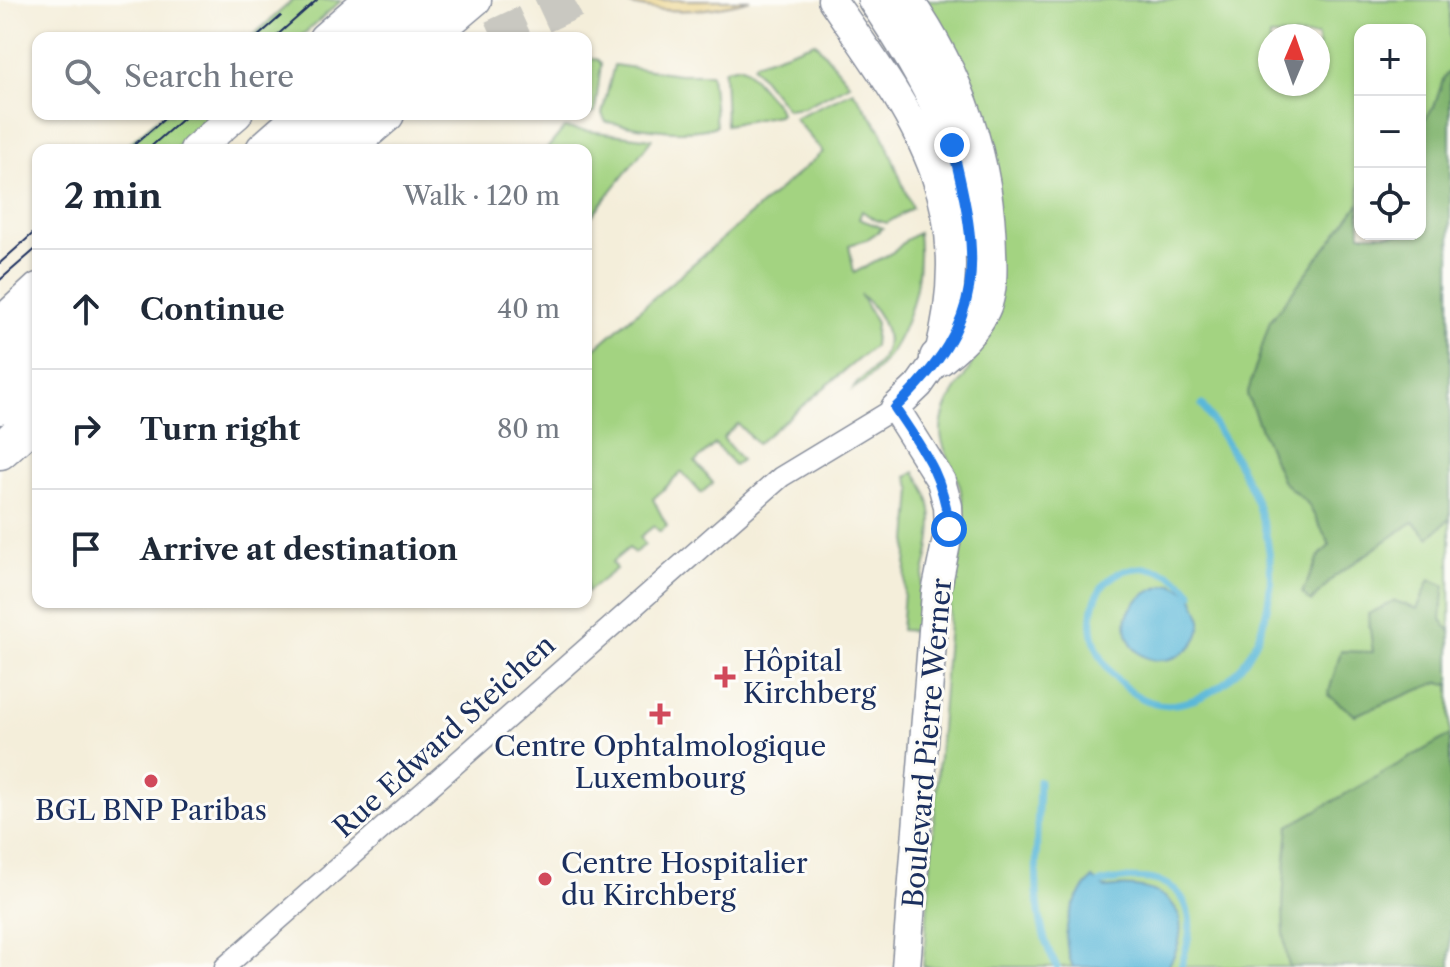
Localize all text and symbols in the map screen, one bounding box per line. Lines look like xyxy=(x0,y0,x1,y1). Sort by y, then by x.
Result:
north arrow xyxy=(1258,24,1330,96)
map controls xyxy=(1354,24,1426,240)
button: + xyxy=(1354,24,1426,96)
search box xyxy=(32,32,592,120)
icon: search xyxy=(60,54,104,98)
text: Search here xyxy=(124,58,294,95)
button: − xyxy=(1354,96,1426,168)
route end xyxy=(934,127,970,163)
button: locate xyxy=(1354,168,1426,240)
text: 2 min xyxy=(64,175,162,217)
text: Walk · 120 m xyxy=(403,180,560,212)
icon: ahead xyxy=(64,287,108,331)
text: Continue xyxy=(140,291,285,328)
text: 40 m xyxy=(497,293,560,325)
icon: right xyxy=(64,407,108,451)
text: Turn right xyxy=(140,411,300,448)
text: 80 m xyxy=(497,413,560,445)
route start xyxy=(931,511,967,547)
icon: arrive xyxy=(64,527,108,571)
text: Arrive at destination xyxy=(140,531,458,568)
street label: Boulevard Pierre Werner xyxy=(896,576,958,909)
street label: Rue Edward Steichen xyxy=(326,628,562,844)
place label: Hôpital Kirchberg xyxy=(743,644,876,710)
marker: Hôpital Kirchberg xyxy=(714,666,736,688)
marker: Centre Ophtalmologique Luxembourg xyxy=(649,703,671,725)
place label: Centre Ophtalmologique Luxembourg xyxy=(494,729,826,795)
marker: BGL BNP Paribas xyxy=(142,772,160,790)
place label: BGL BNP Paribas xyxy=(35,793,267,827)
place label: Centre Hospitalier du Kirchberg xyxy=(561,846,808,912)
marker: Centre Hospitalier du Kirchberg xyxy=(536,870,554,888)

